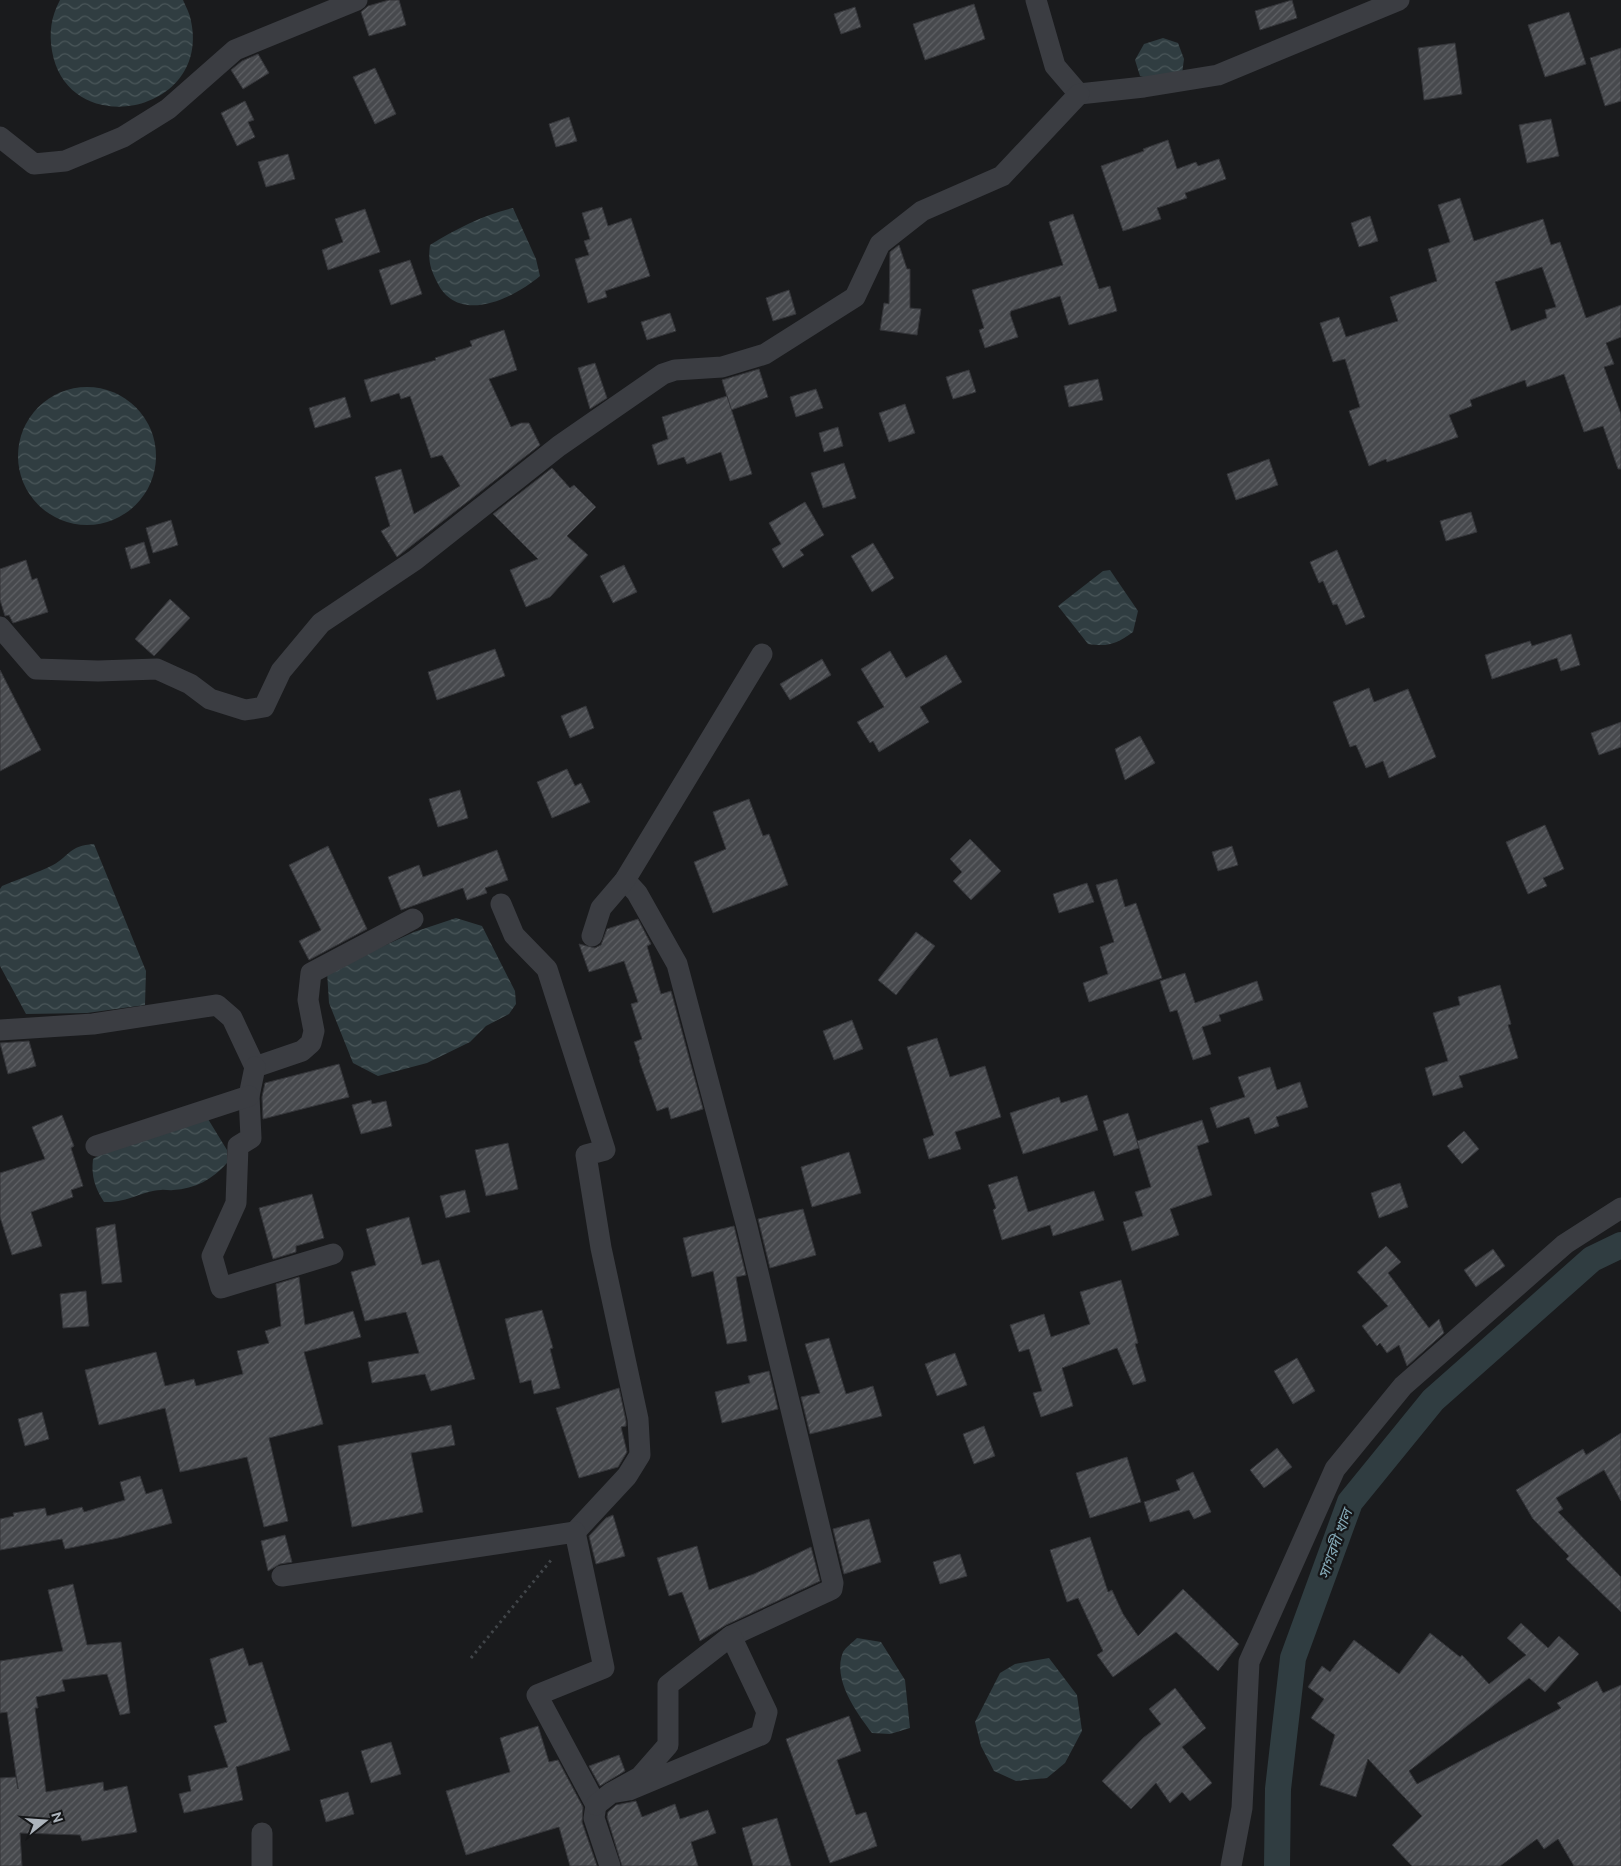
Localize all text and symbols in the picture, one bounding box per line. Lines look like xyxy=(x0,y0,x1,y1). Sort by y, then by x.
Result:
water label: সাগরদী খাল xyxy=(1315,1504,1356,1581)
north arrow xyxy=(20,1796,70,1846)
text: N xyxy=(48,1810,67,1825)

